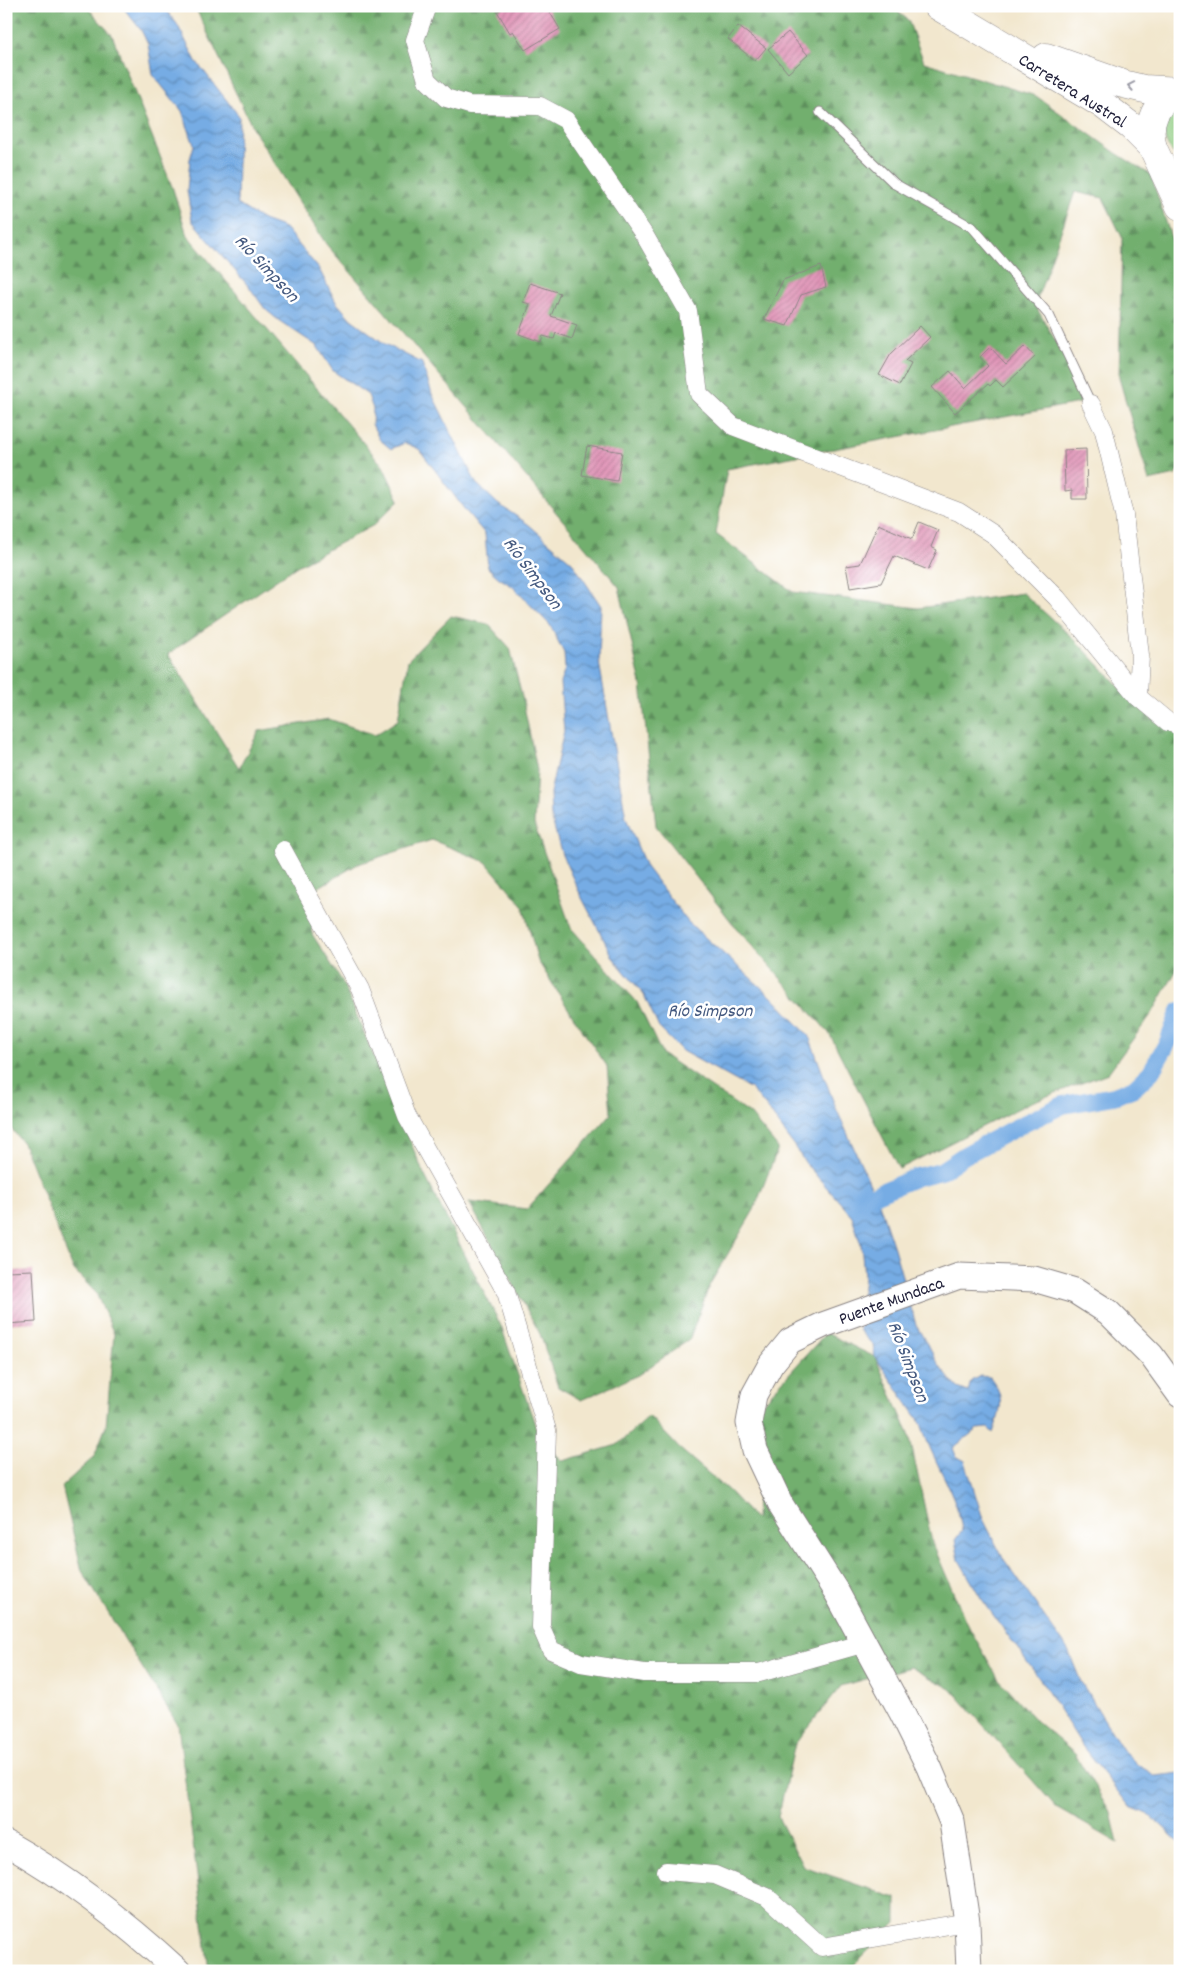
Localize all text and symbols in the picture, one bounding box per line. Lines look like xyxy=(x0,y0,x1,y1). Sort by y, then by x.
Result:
street label: Carretera Austral xyxy=(1013,49,1131,136)
one-way arrow xyxy=(1127,81,1136,92)
water label: Río Simpson xyxy=(227,229,305,310)
water label: Río Simpson xyxy=(495,532,568,617)
water label: Río Simpson xyxy=(668,999,753,1026)
street label: Puente Mundaca xyxy=(836,1272,948,1333)
water label: Río Simpson xyxy=(879,1318,935,1408)

